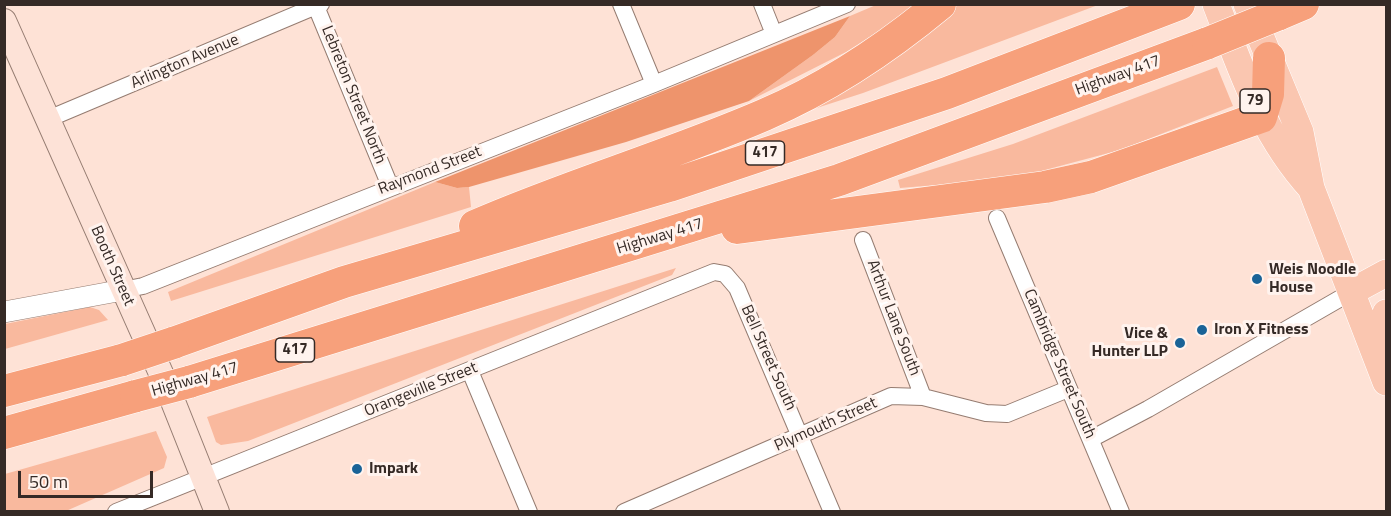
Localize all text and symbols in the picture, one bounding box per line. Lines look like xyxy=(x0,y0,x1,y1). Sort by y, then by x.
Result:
street label: Lebreton Street North xyxy=(316,23,390,167)
street label: Arlington Avenue xyxy=(128,31,242,93)
street label: Highway 417 xyxy=(1073,52,1163,100)
road number: 79 xyxy=(1240,89,1270,113)
road number: 417 xyxy=(746,141,784,165)
street label: Raymond Street xyxy=(376,142,484,200)
street label: Highway 417 xyxy=(615,215,705,259)
street label: Booth Street xyxy=(86,223,138,309)
street label: Arthur Lane South xyxy=(862,257,924,379)
place label: Weis Noodle House xyxy=(1269,260,1356,298)
marker: Weis Noodle House xyxy=(1250,272,1264,286)
street label: Cambridge Street South xyxy=(1019,286,1099,442)
street label: Bell Street South xyxy=(736,302,800,414)
place label: Iron X Fitness xyxy=(1214,320,1309,340)
marker: Iron X Fitness xyxy=(1195,323,1209,337)
place label: Vice & Hunter LLP xyxy=(1091,324,1168,362)
marker: Vice & Hunter LLP xyxy=(1173,336,1187,350)
road number: 417 xyxy=(276,338,314,362)
street label: Highway 417 xyxy=(149,358,241,402)
street label: Orangeville Street xyxy=(362,359,480,421)
street label: Plymouth Street xyxy=(772,394,880,456)
scale bar xyxy=(21,459,156,497)
place label: Impark xyxy=(369,459,418,479)
marker: Impark xyxy=(350,462,364,476)
text: 50 m xyxy=(29,468,68,495)

